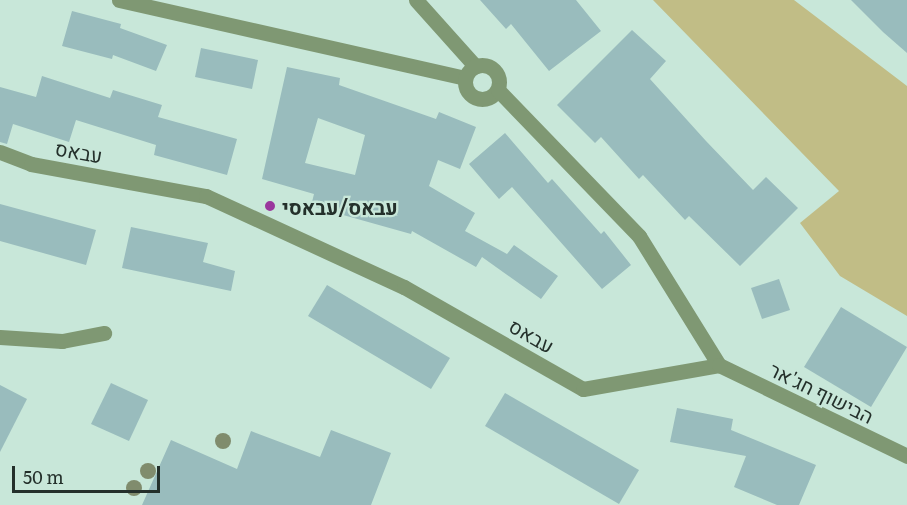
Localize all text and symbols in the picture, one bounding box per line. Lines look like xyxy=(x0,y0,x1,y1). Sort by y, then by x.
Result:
street label: עבאס xyxy=(53,135,105,167)
place label: עבאס/עבאסי xyxy=(282,194,398,218)
marker: עבאס/עבאסי xyxy=(263,199,277,213)
street label: עבאס xyxy=(505,313,559,357)
street label: הבישוף חג'אר xyxy=(766,356,878,428)
scale bar xyxy=(15,454,164,492)
text: 50 m xyxy=(23,463,64,490)

